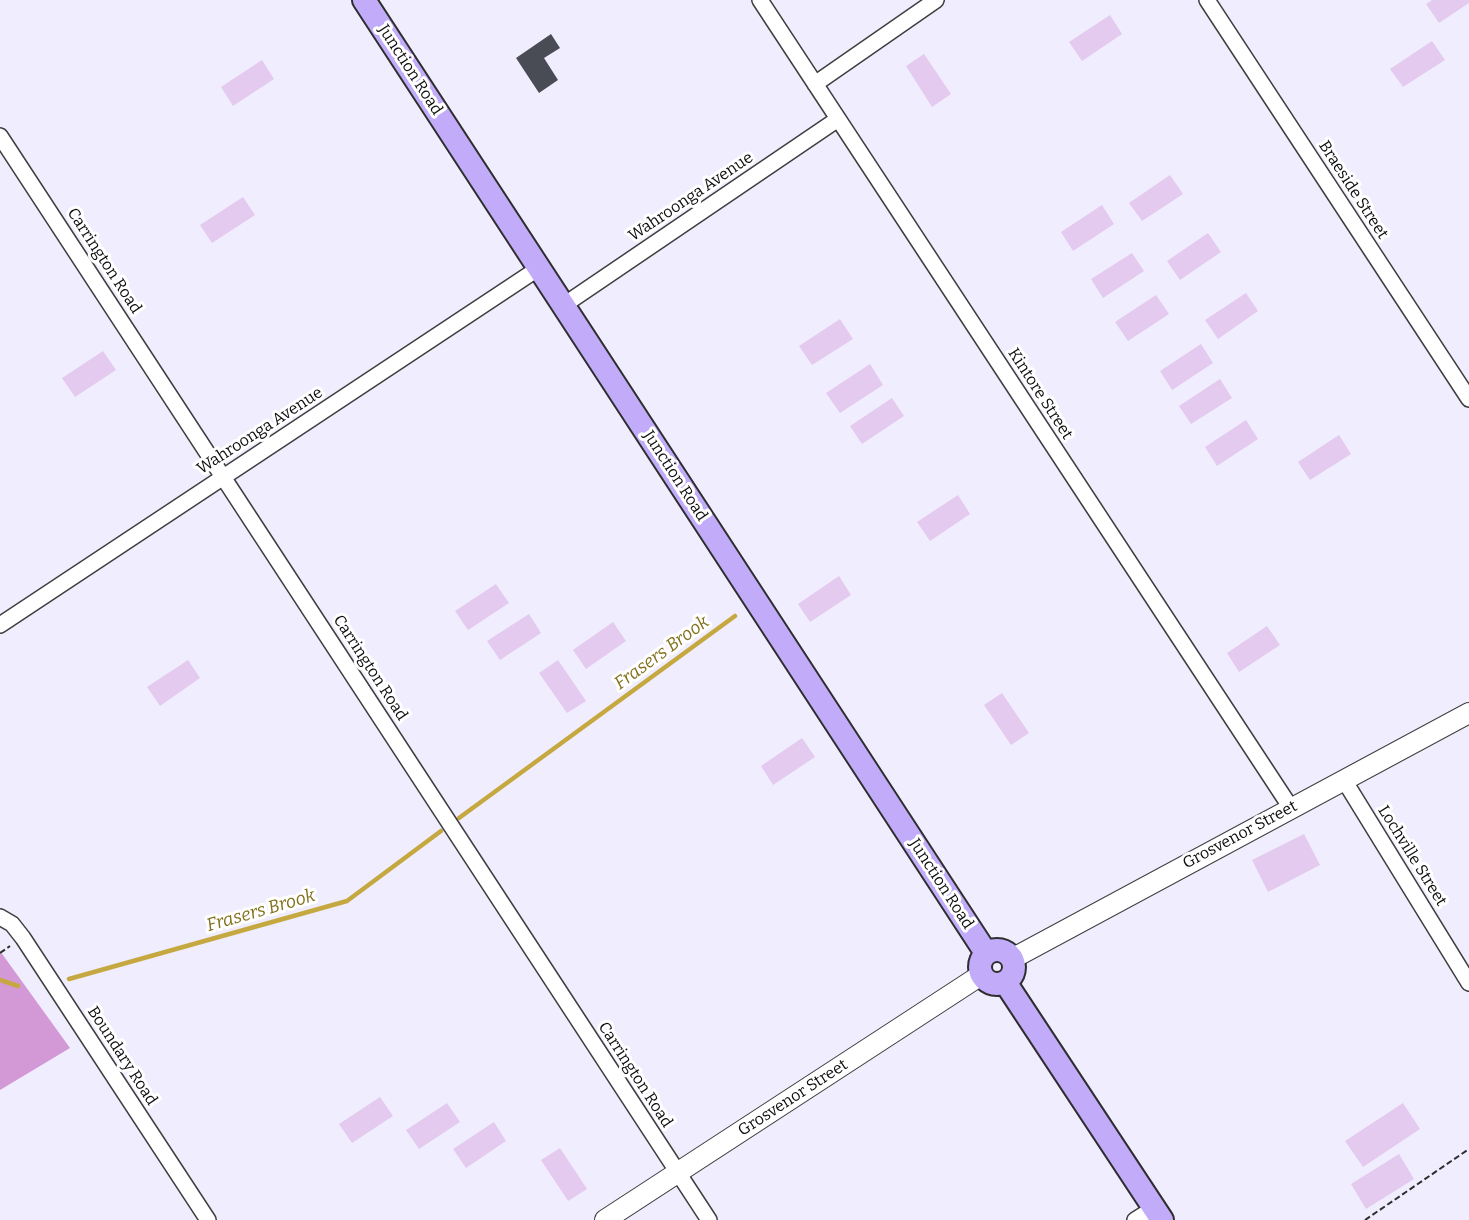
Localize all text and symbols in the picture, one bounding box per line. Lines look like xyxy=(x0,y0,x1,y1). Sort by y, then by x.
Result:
street label: Junction Road xyxy=(374,21,446,119)
street label: Braeside Street xyxy=(1314,137,1392,243)
street label: Wahroonga Avenue xyxy=(625,148,757,246)
street label: Carrington Road xyxy=(63,205,145,317)
street label: Kintore Street xyxy=(1003,345,1077,443)
street label: Wahroonga Avenue xyxy=(194,383,326,479)
street label: Junction Road xyxy=(639,427,711,525)
water label: Frasers Brook xyxy=(610,611,714,695)
street label: Carrington Road xyxy=(329,612,411,724)
street label: Grosvenor Street xyxy=(1180,797,1300,873)
street label: Lochville Street xyxy=(1373,802,1451,910)
street label: Junction Road xyxy=(905,835,977,933)
water label: Frasers Brook xyxy=(204,885,318,937)
street label: Boundary Road xyxy=(83,1003,161,1109)
street label: Carrington Road xyxy=(594,1019,676,1131)
street label: Grosvenor Street xyxy=(735,1055,851,1141)

